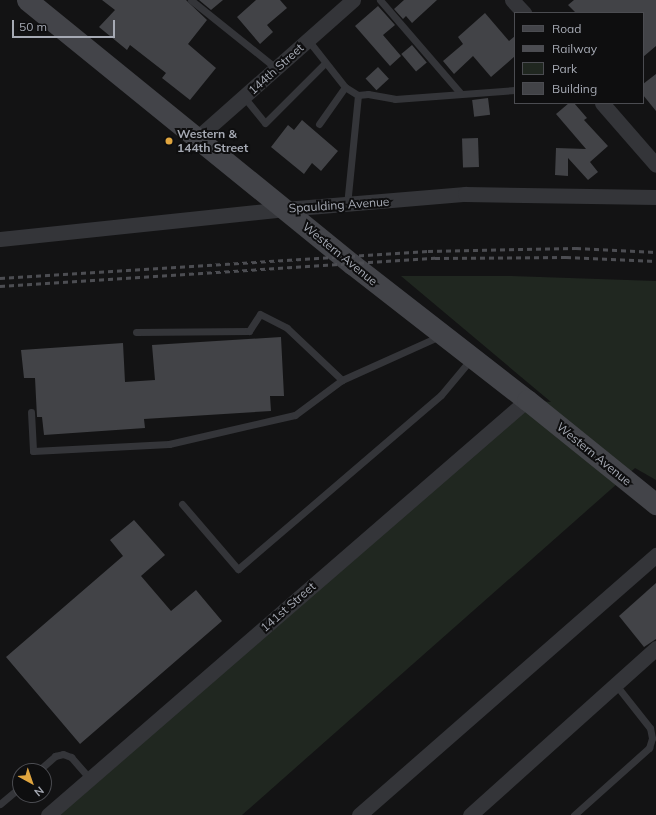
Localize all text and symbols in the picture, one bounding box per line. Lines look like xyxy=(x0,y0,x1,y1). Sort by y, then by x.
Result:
scale bar xyxy=(14,12,117,38)
legend xyxy=(514,12,644,104)
text: 50 m xyxy=(19,19,47,34)
text: Road xyxy=(552,21,581,36)
street label: 144th Street xyxy=(245,41,307,97)
text: Railway xyxy=(552,41,597,56)
text: Park xyxy=(552,61,577,76)
text: Building xyxy=(552,81,597,96)
place label: Western & 144th Street xyxy=(177,127,248,155)
marker: Western & 144th Street xyxy=(164,136,174,146)
street label: Spaulding Avenue xyxy=(288,194,390,216)
street label: Western Avenue xyxy=(300,219,380,289)
street label: Western Avenue xyxy=(554,419,634,489)
street label: 141st Street xyxy=(258,579,318,635)
north arrow xyxy=(12,763,52,803)
text: N xyxy=(31,783,47,799)

